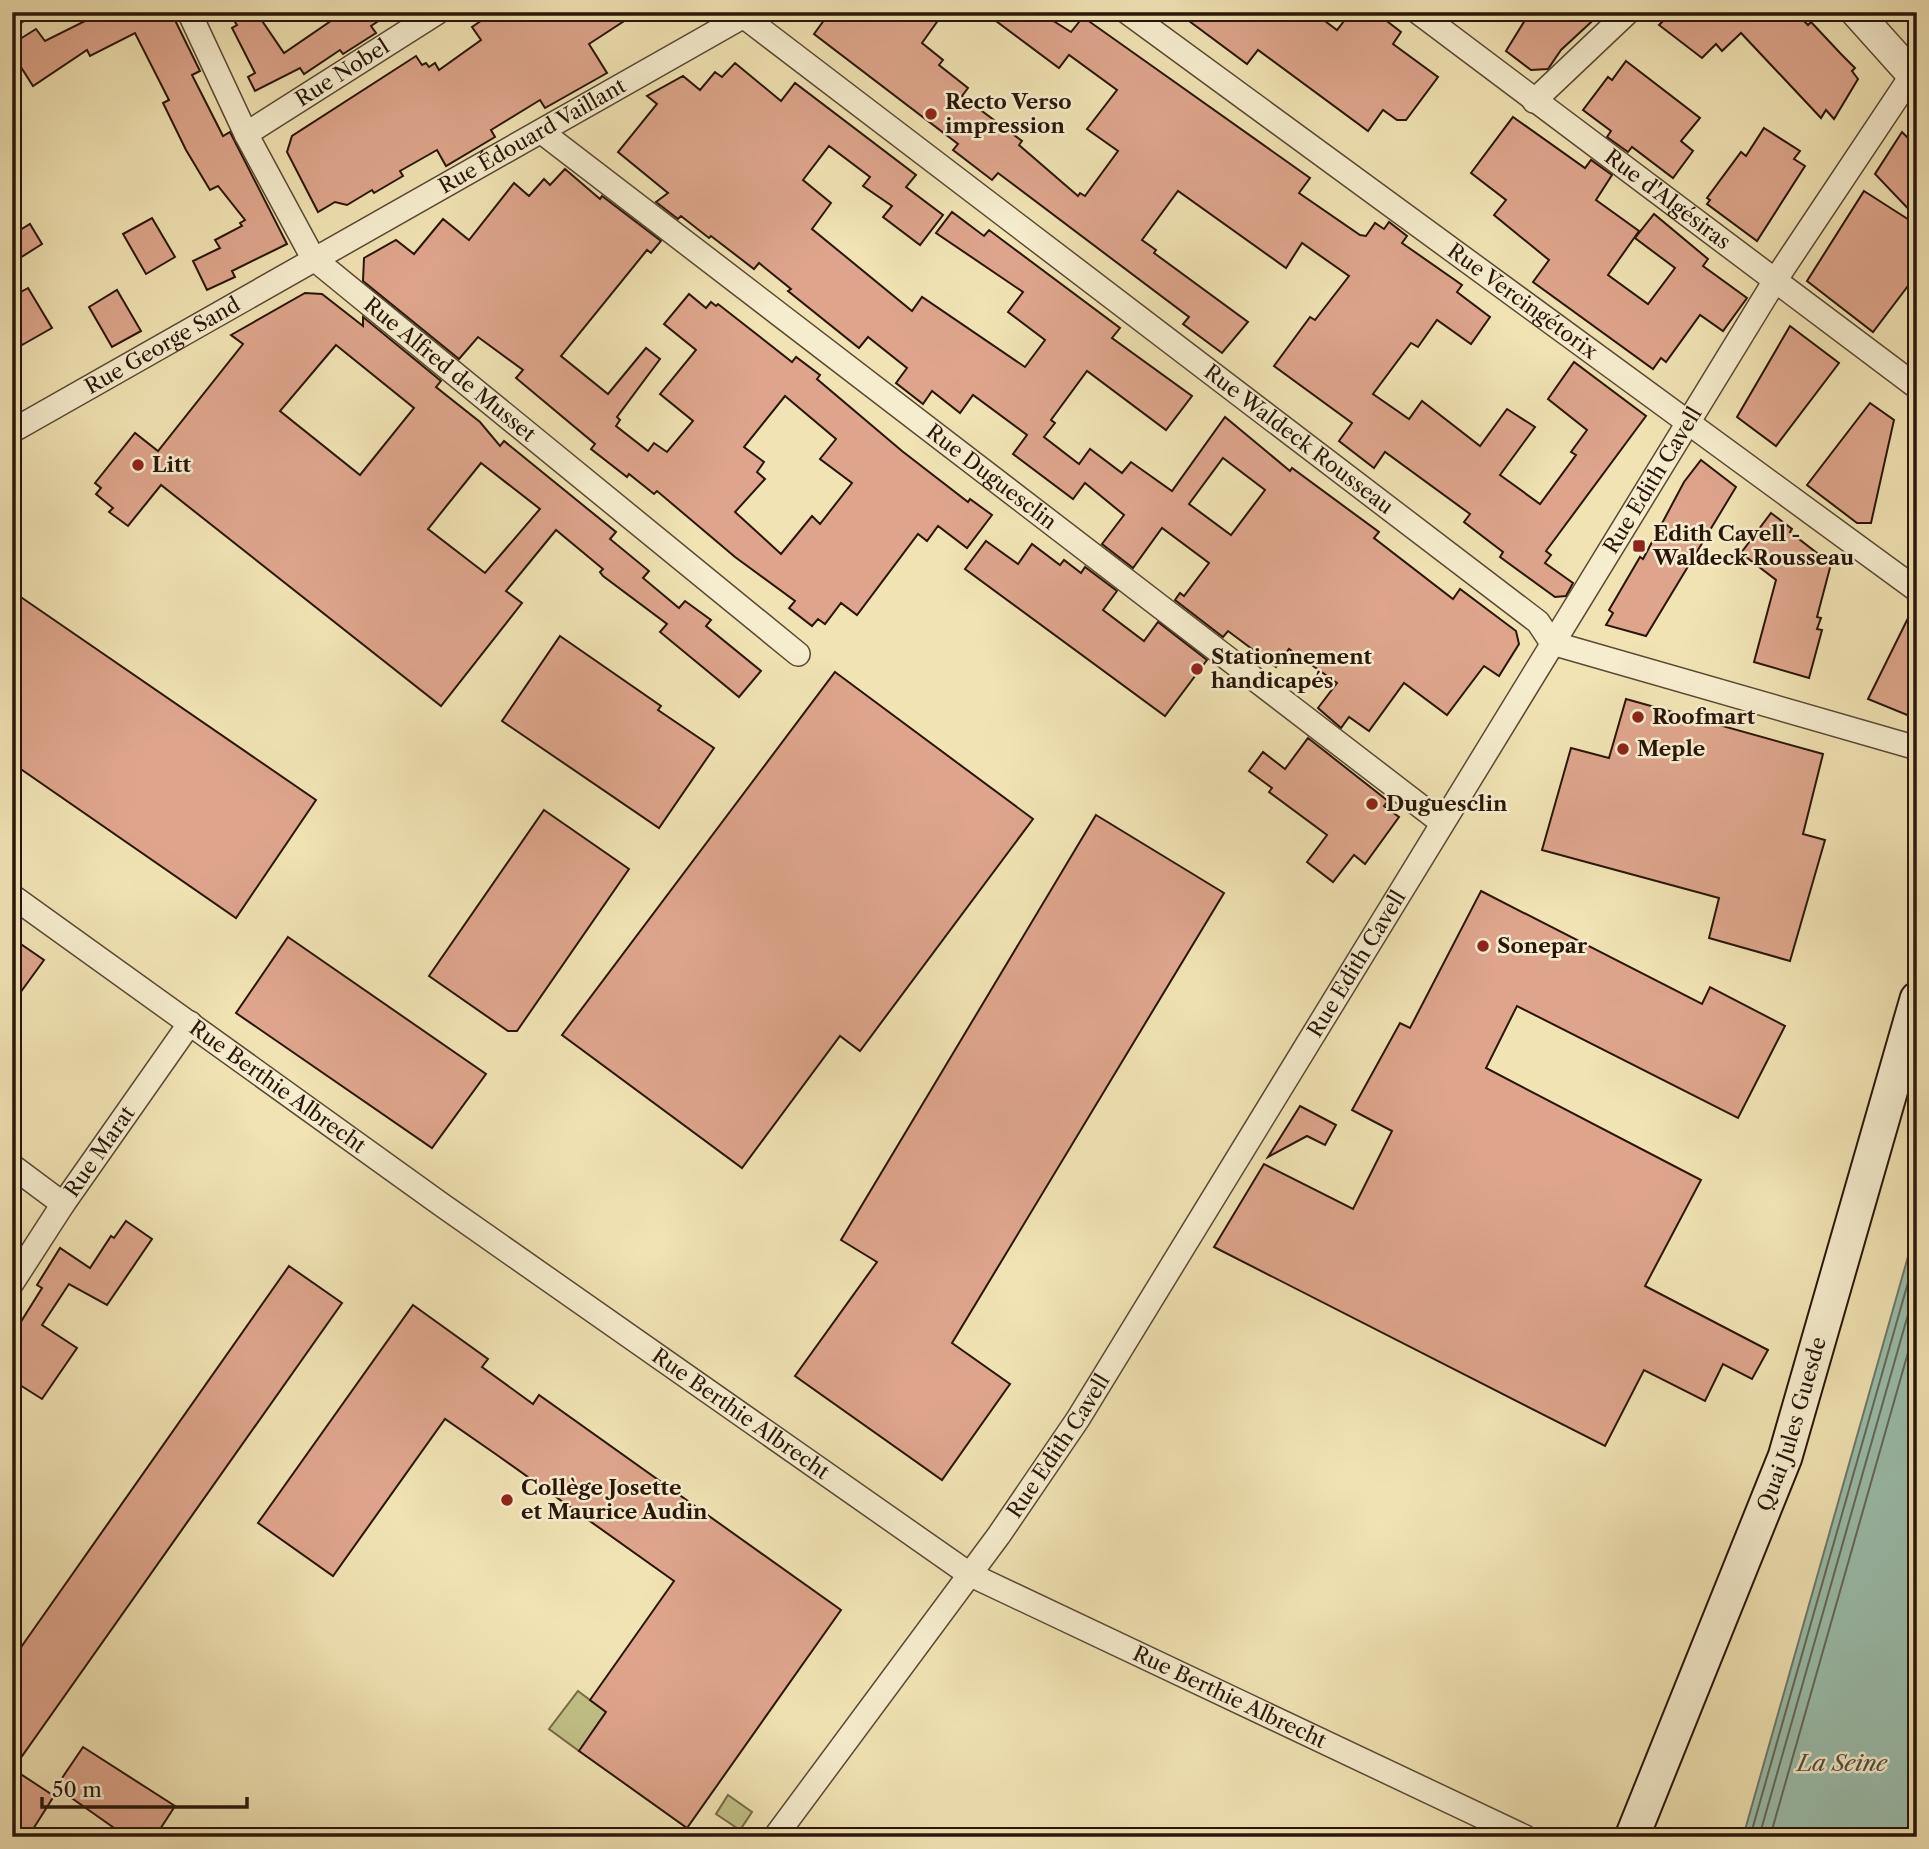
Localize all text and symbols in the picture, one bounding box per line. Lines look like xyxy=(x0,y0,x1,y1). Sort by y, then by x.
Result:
street label: Rue Nobel xyxy=(290,33,393,111)
street label: Rue Édouard Vaillant xyxy=(434,72,630,199)
place label: Recto Verso impression xyxy=(945,89,1072,138)
marker: Recto Verso impression xyxy=(923,106,939,122)
street label: Rue d'Algésiras xyxy=(1600,144,1736,254)
street label: Rue Vercingétorix xyxy=(1443,238,1603,365)
street label: Rue George Sand xyxy=(80,291,244,399)
street label: Rue Alfred de Musset xyxy=(359,292,541,447)
street label: Rue Waldeck Rousseau xyxy=(1199,359,1399,519)
street label: Rue Edith Cavell xyxy=(1598,402,1707,558)
street label: Rue Duguesclin xyxy=(922,419,1062,534)
place label: Litt xyxy=(152,452,191,477)
marker: Litt xyxy=(130,457,146,473)
place label: Edith Cavell - Waldeck Rousseau xyxy=(1652,521,1854,570)
marker: Edith Cavell - Waldeck Rousseau xyxy=(1631,538,1647,554)
place label: Stationnement handicapés xyxy=(1211,644,1372,693)
marker: Stationnement handicapés xyxy=(1189,661,1205,677)
place label: Roofmart xyxy=(1652,704,1756,729)
marker: Roofmart xyxy=(1630,709,1646,725)
place label: Meple xyxy=(1637,736,1705,761)
marker: Meple xyxy=(1615,741,1631,757)
place label: Duguesclin xyxy=(1386,791,1508,816)
marker: Duguesclin xyxy=(1364,796,1380,812)
street label: Rue Edith Cavell xyxy=(1302,886,1411,1042)
place label: Sonepar xyxy=(1497,933,1588,958)
marker: Sonepar xyxy=(1475,938,1491,954)
street label: Rue Berthie Albrecht xyxy=(185,1015,371,1158)
street label: Rue Marat xyxy=(59,1101,140,1202)
street label: Quai Jules Guesde xyxy=(1751,1334,1831,1515)
street label: Rue Berthie Albrecht xyxy=(647,1343,835,1485)
street label: Rue Edith Cavell xyxy=(1001,1369,1115,1522)
place label: Collège Josette et Maurice Audin xyxy=(521,1475,708,1524)
marker: Collège Josette et Maurice Audin xyxy=(499,1492,515,1508)
street label: Rue Berthie Albrecht xyxy=(1129,1640,1331,1753)
water label: La Seine xyxy=(1795,1749,1888,1777)
scale bar xyxy=(42,1765,247,1809)
text: 50 m xyxy=(52,1777,102,1802)

